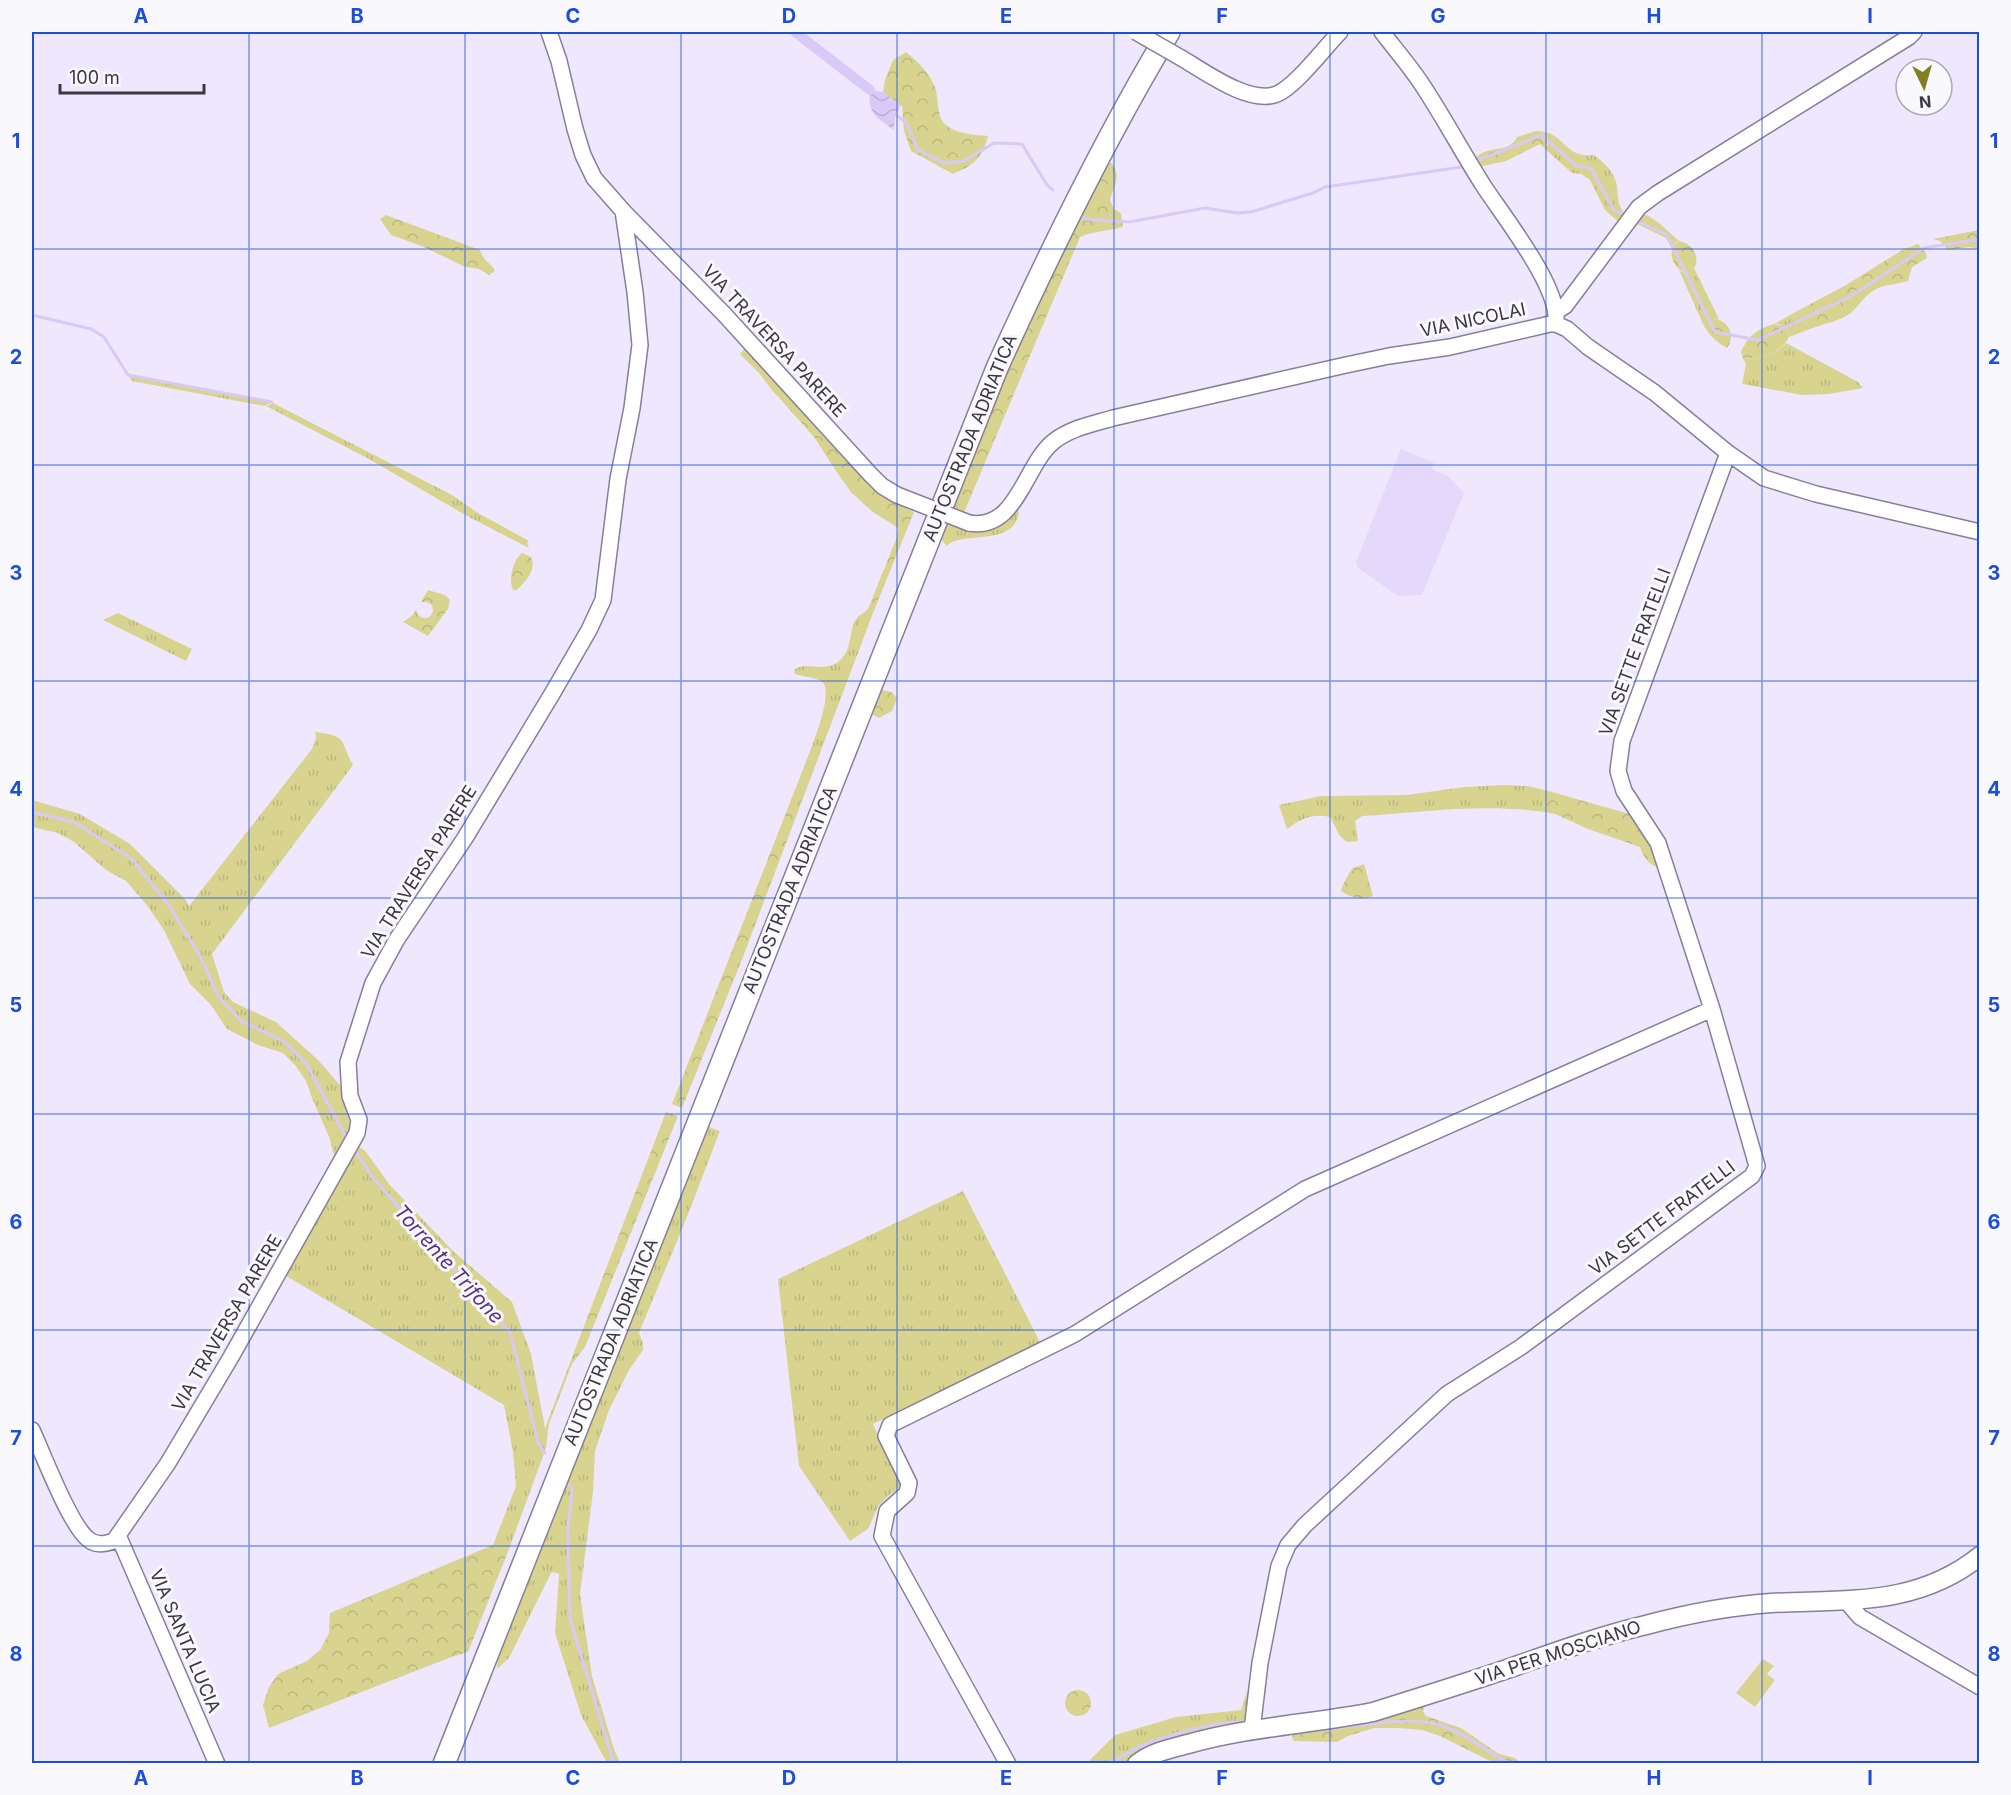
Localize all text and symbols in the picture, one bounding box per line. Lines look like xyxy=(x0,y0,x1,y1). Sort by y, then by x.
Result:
text: A xyxy=(134,4,149,28)
text: B xyxy=(350,4,364,28)
text: C xyxy=(566,4,580,28)
text: D xyxy=(782,4,796,28)
text: E xyxy=(1000,4,1012,28)
text: F xyxy=(1216,4,1228,28)
text: G xyxy=(1430,4,1446,28)
text: H xyxy=(1647,4,1661,28)
text: I xyxy=(1867,4,1873,28)
scale bar xyxy=(60,57,204,95)
north arrow xyxy=(1894,57,1954,117)
text: 100 m xyxy=(69,67,120,88)
text: N xyxy=(1918,91,1932,112)
text: 1 xyxy=(12,129,20,153)
text: 1 xyxy=(1990,129,1998,153)
street label: VIA TRAVERSA PARERE xyxy=(698,260,850,421)
street label: VIA NICOLAI xyxy=(1418,298,1528,341)
street label: AUTOSTRADA ADRIATICA xyxy=(918,331,1021,545)
text: 2 xyxy=(10,345,22,369)
text: 2 xyxy=(1988,345,2000,369)
text: 3 xyxy=(10,561,22,585)
text: 3 xyxy=(1988,561,2000,585)
street label: VIA SETTE FRATELLI xyxy=(1594,565,1675,739)
text: 4 xyxy=(9,777,23,801)
text: 4 xyxy=(1987,777,2001,801)
street label: VIA TRAVERSA PARERE xyxy=(357,781,481,962)
street label: AUTOSTRADA ADRIATICA xyxy=(738,783,841,997)
text: 5 xyxy=(10,993,22,1017)
text: 5 xyxy=(1988,993,2000,1017)
street label: VIA SETTE FRATELLI xyxy=(1585,1156,1739,1279)
water label: Torrente Trifone xyxy=(389,1199,509,1329)
text: 6 xyxy=(10,1210,23,1234)
text: 6 xyxy=(1988,1210,2001,1234)
street label: VIA TRAVERSA PARERE xyxy=(167,1231,286,1415)
street label: AUTOSTRADA ADRIATICA xyxy=(559,1235,662,1449)
text: 7 xyxy=(10,1426,22,1450)
text: 7 xyxy=(1988,1426,2000,1450)
street label: VIA SANTA LUCIA xyxy=(146,1566,225,1716)
street label: VIA PER MOSCIANO xyxy=(1472,1616,1643,1689)
text: 8 xyxy=(9,1642,23,1666)
text: 8 xyxy=(1987,1642,2001,1666)
text: A xyxy=(134,1766,149,1790)
text: B xyxy=(350,1766,364,1790)
text: C xyxy=(566,1766,580,1790)
text: D xyxy=(782,1766,796,1790)
text: E xyxy=(1000,1766,1012,1790)
text: F xyxy=(1216,1766,1228,1790)
text: G xyxy=(1430,1766,1446,1790)
text: H xyxy=(1647,1766,1661,1790)
text: I xyxy=(1867,1766,1873,1790)

